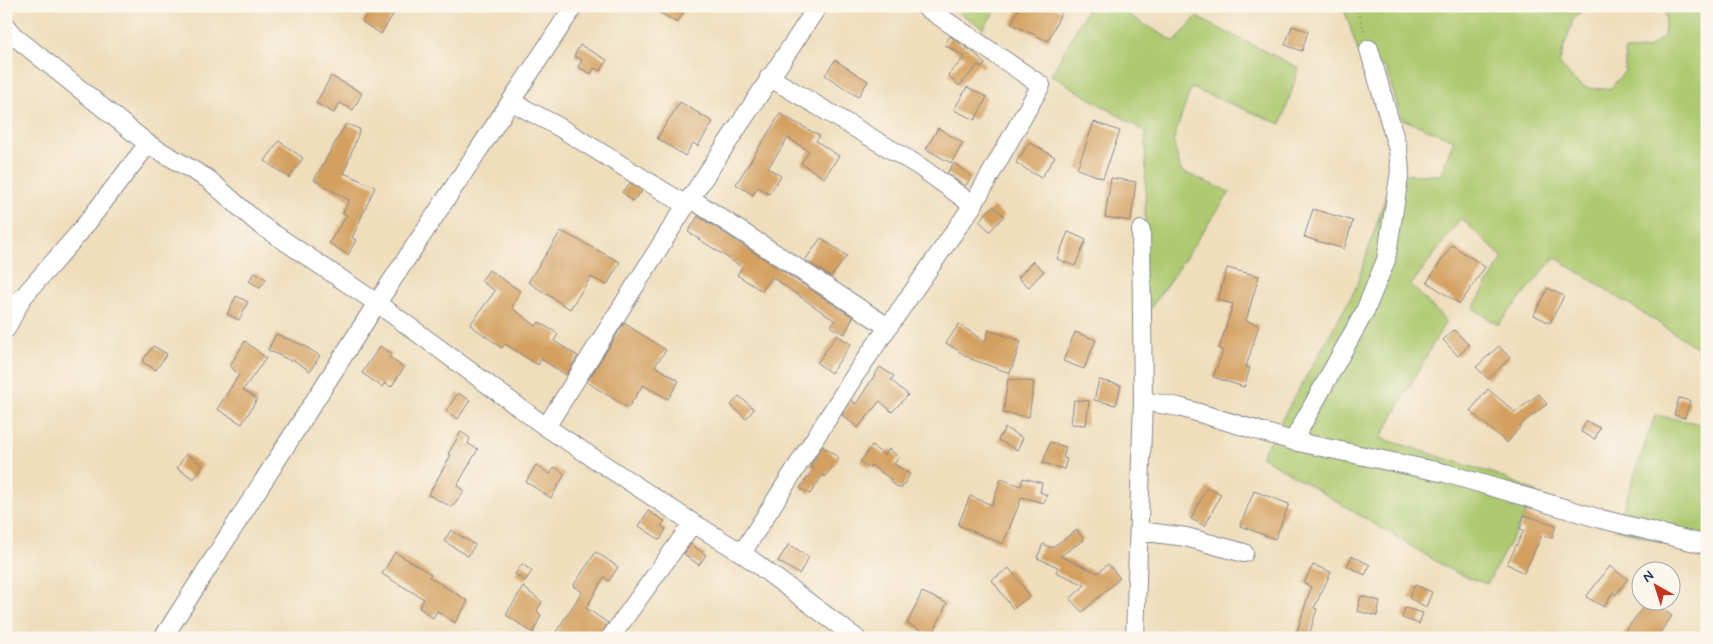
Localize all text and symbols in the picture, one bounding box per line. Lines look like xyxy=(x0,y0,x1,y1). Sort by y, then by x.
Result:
north arrow xyxy=(1630,562,1680,612)
text: N xyxy=(1639,567,1658,587)

